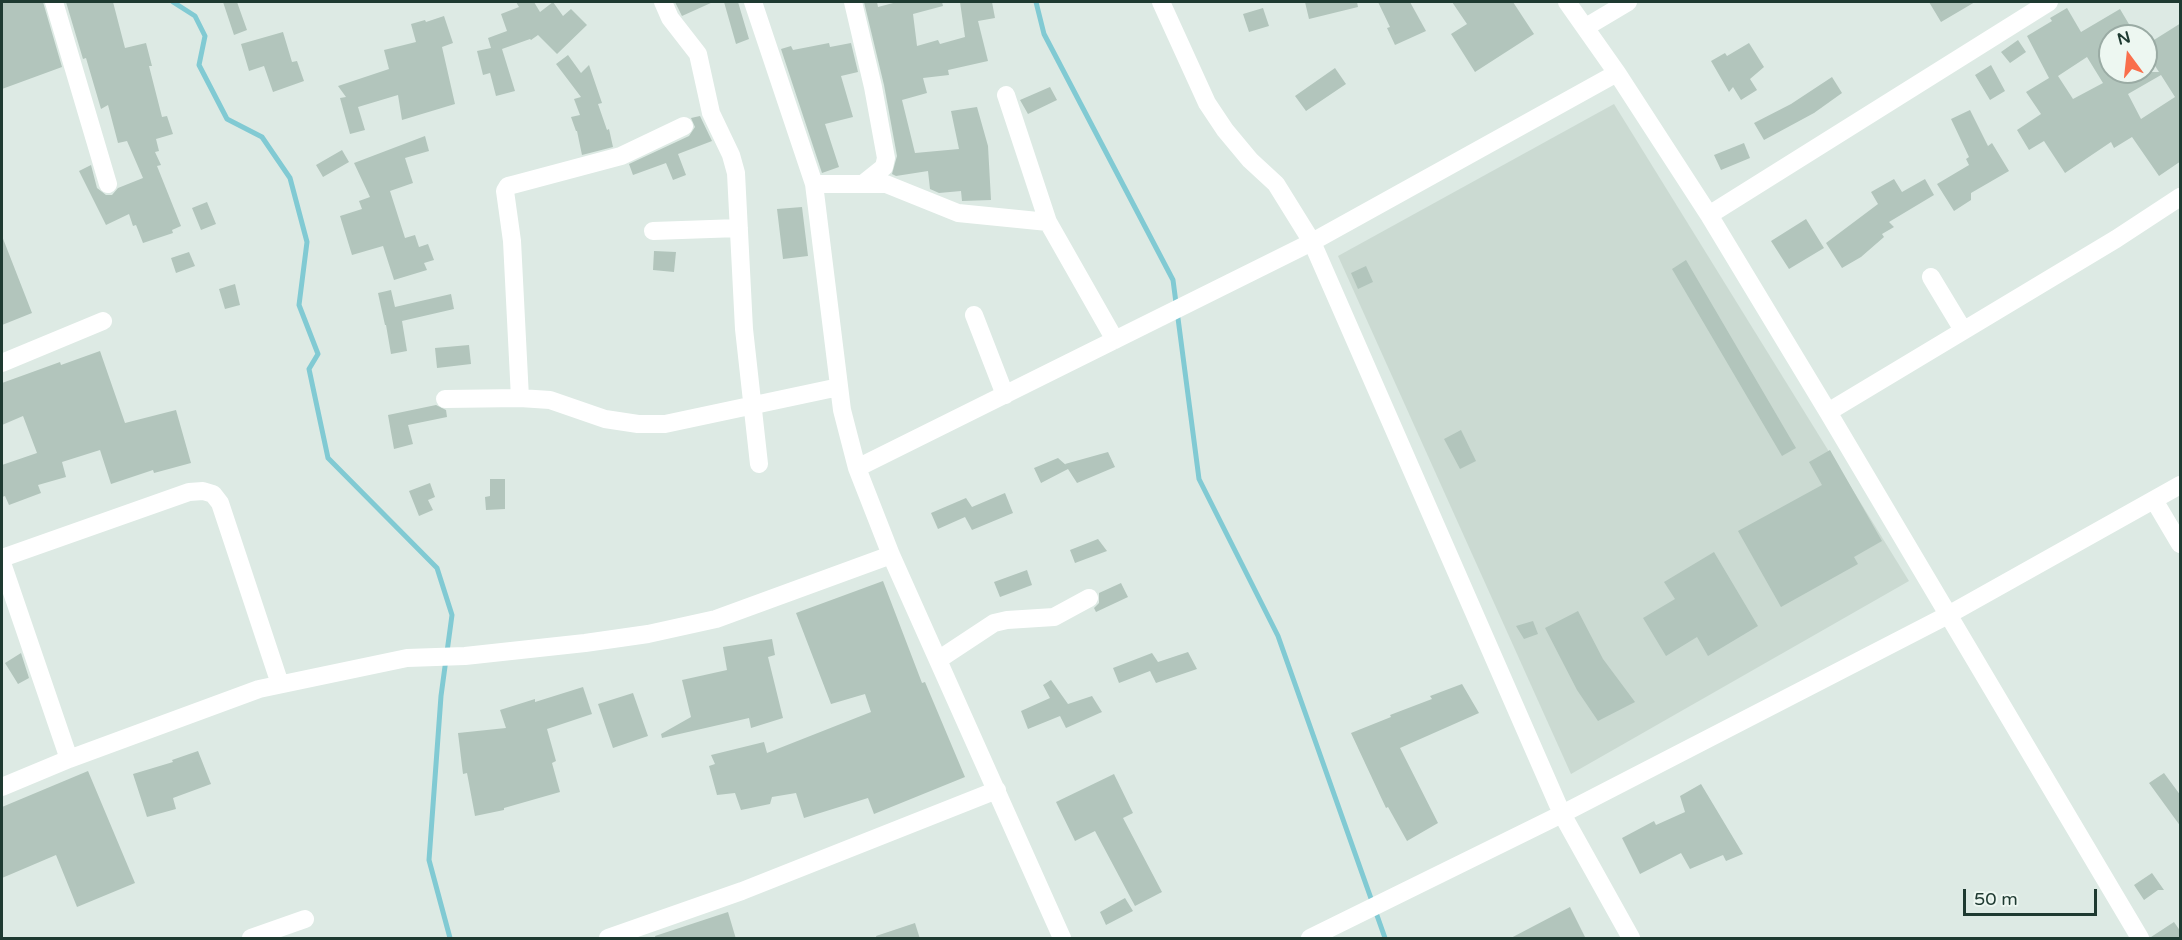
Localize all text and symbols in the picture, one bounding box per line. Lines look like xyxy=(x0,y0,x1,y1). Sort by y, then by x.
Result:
north arrow xyxy=(2098,24,2158,84)
text: N xyxy=(2115,27,2133,50)
scale bar xyxy=(1966,877,2100,915)
text: 50 m xyxy=(1974,888,2018,910)

